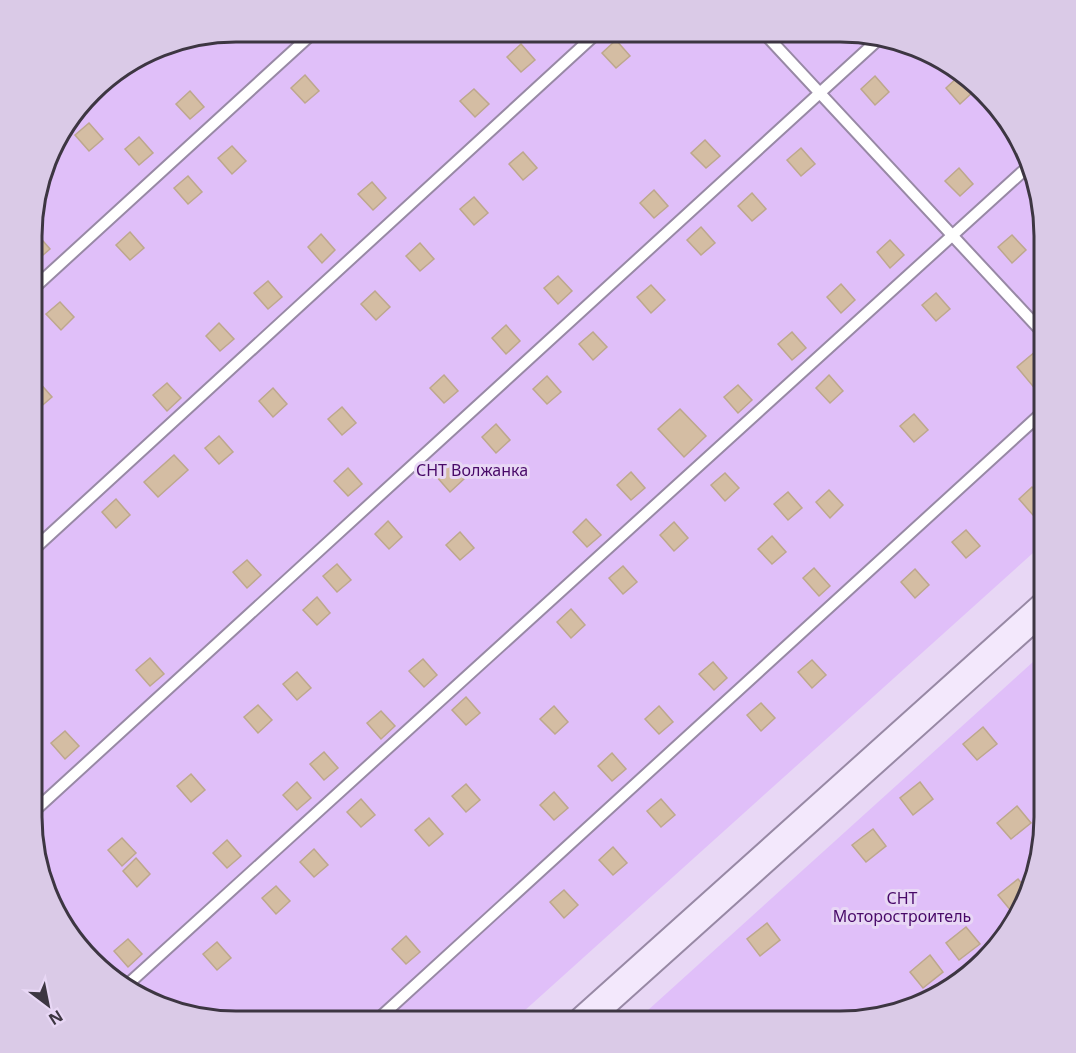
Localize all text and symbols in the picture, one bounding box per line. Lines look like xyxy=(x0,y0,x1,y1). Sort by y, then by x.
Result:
park label: СНТ Волжанка xyxy=(416,459,528,481)
park label: СНТ Моторостроитель xyxy=(833,887,971,927)
north arrow xyxy=(18,975,78,1035)
text: N xyxy=(45,1005,67,1030)

